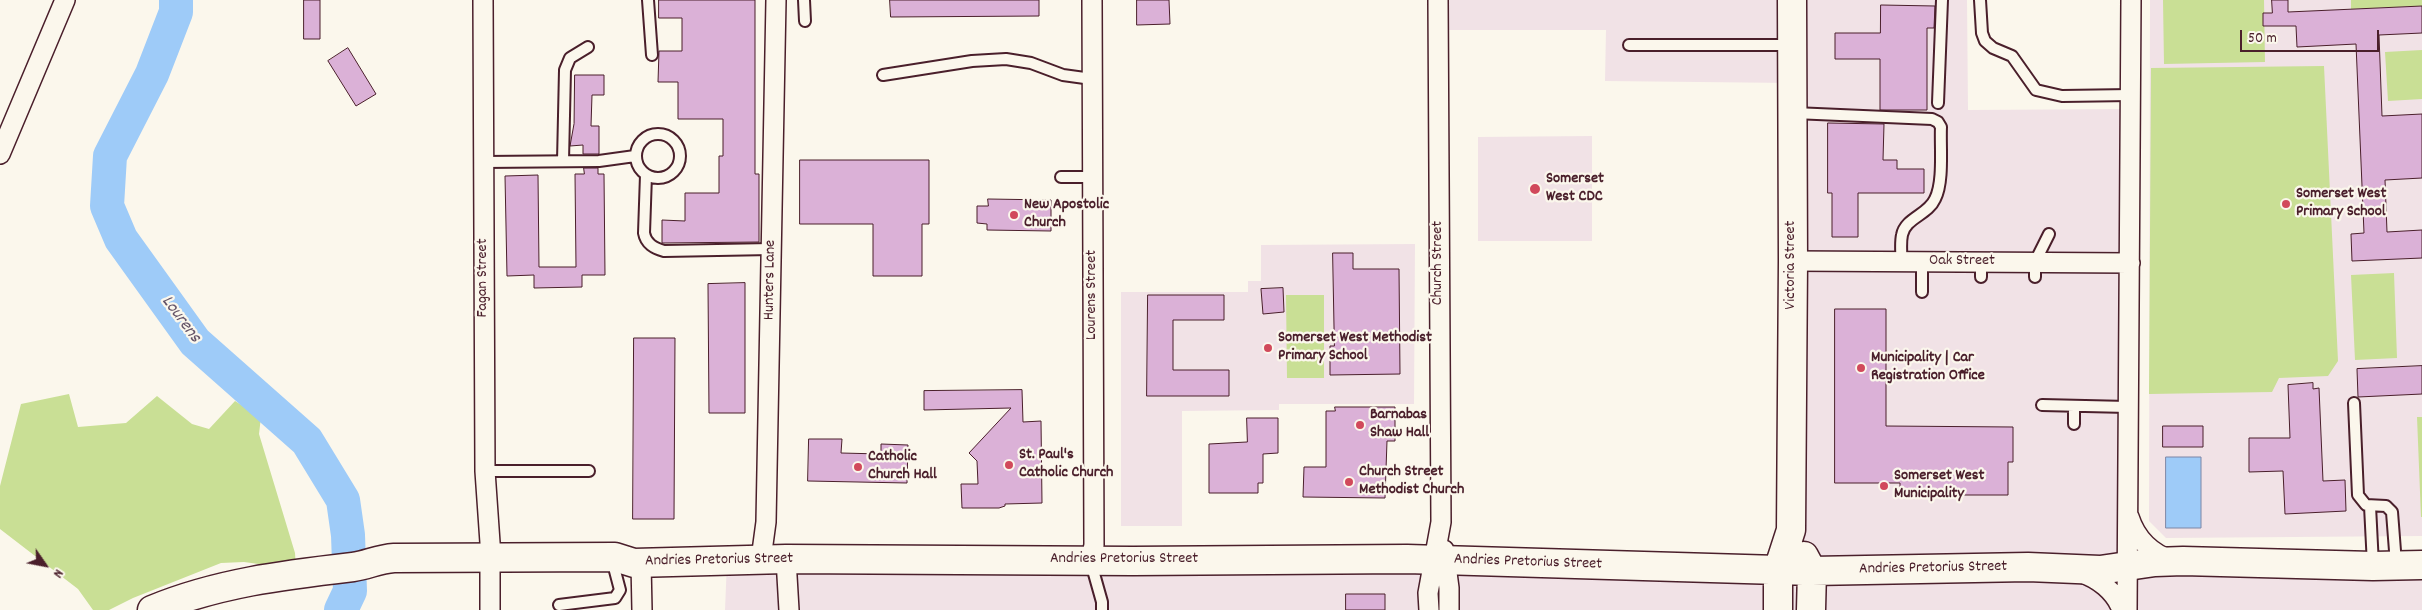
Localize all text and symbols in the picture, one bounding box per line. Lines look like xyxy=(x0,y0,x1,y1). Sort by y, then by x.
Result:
scale bar xyxy=(2242,20,2381,52)
text: 50 m xyxy=(2248,28,2277,50)
place label: Somerset West CDC xyxy=(1546,170,1604,208)
marker: Somerset West CDC xyxy=(1528,182,1542,196)
place label: Somerset West Primary School xyxy=(2296,185,2386,223)
place label: New Apostolic Church xyxy=(1024,196,1109,234)
marker: Somerset West Primary School xyxy=(2280,198,2292,210)
marker: New Apostolic Church xyxy=(1008,209,1020,221)
street label: Church Street xyxy=(1429,221,1449,305)
street label: Victoria Street xyxy=(1782,221,1802,309)
street label: Fagan Street xyxy=(474,238,494,318)
street label: Hunters Lane xyxy=(761,240,781,320)
street label: Lourens Street xyxy=(1083,250,1103,340)
street label: Oak Street xyxy=(1929,252,1995,272)
water label: Lourens xyxy=(155,292,205,348)
place label: Somerset West Methodist Primary School xyxy=(1278,329,1432,367)
marker: Somerset West Methodist Primary School xyxy=(1262,342,1274,354)
place label: Municipality | Car Registration Office xyxy=(1871,349,1985,387)
marker: Municipality | Car Registration Office xyxy=(1855,362,1867,374)
place label: Barnabas Shaw Hall xyxy=(1370,406,1429,444)
marker: Barnabas Shaw Hall xyxy=(1354,419,1366,431)
place label: St. Paul's Catholic Church xyxy=(1019,446,1113,484)
place label: Catholic Church Hall xyxy=(868,448,937,486)
marker: St. Paul's Catholic Church xyxy=(1003,459,1015,471)
marker: Catholic Church Hall xyxy=(852,461,864,473)
place label: Church Street Methodist Church xyxy=(1359,463,1464,501)
place label: Somerset West Municipality xyxy=(1894,467,1984,505)
marker: Church Street Methodist Church xyxy=(1343,476,1355,488)
marker: Somerset West Municipality xyxy=(1878,480,1890,492)
north arrow xyxy=(20,540,70,590)
street label: Andries Pretorius Street xyxy=(645,550,793,572)
street label: Andries Pretorius Street xyxy=(1050,550,1198,570)
street label: Andries Pretorius Street xyxy=(1454,551,1602,575)
street label: Andries Pretorius Street xyxy=(1859,558,2007,580)
text: N xyxy=(47,565,68,582)

